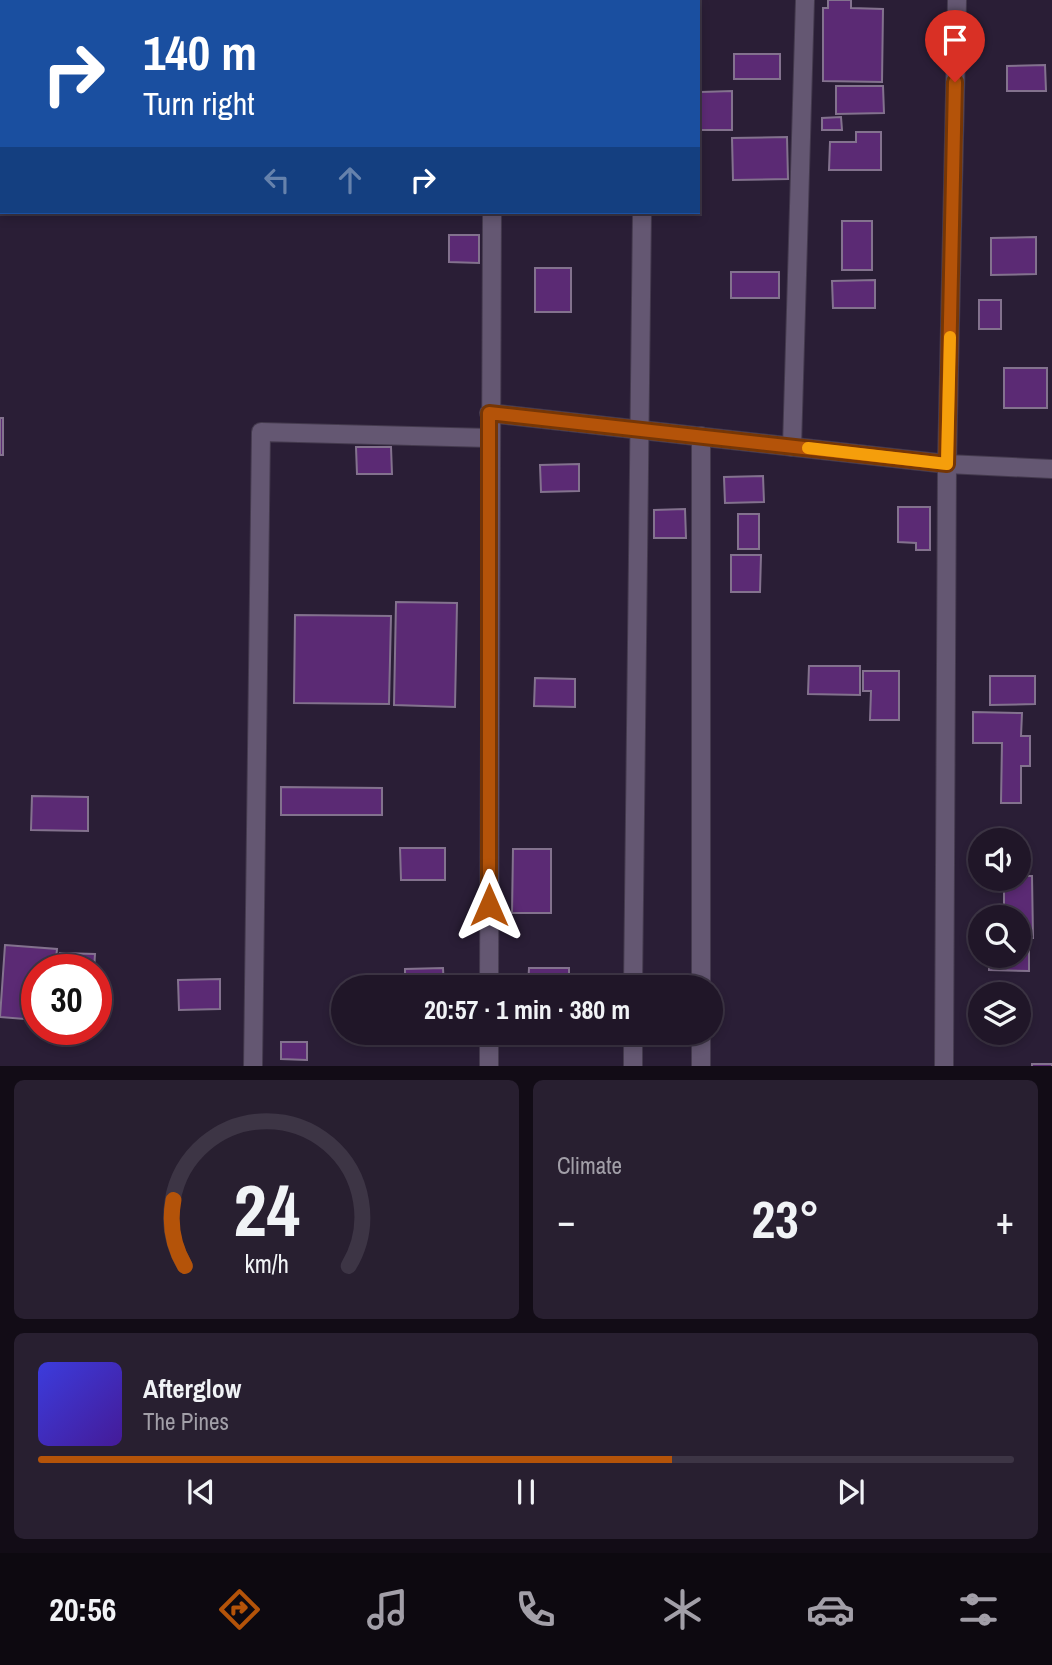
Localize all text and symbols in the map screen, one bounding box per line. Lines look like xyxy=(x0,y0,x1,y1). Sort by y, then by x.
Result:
pin xyxy=(925,10,985,82)
text: 140 m xyxy=(143,19,257,85)
icon: arrive xyxy=(936,21,974,59)
icon: right xyxy=(28,28,119,119)
text: Turn right xyxy=(143,82,255,125)
icon: left xyxy=(258,161,296,199)
icon: ahead xyxy=(331,161,369,199)
icon: right xyxy=(404,161,442,199)
map controls xyxy=(968,828,1031,1045)
button: sound xyxy=(968,828,1031,891)
position arrow xyxy=(452,868,526,942)
button: search xyxy=(968,905,1031,968)
speed limit sign: 30 xyxy=(21,954,112,1045)
button: layers xyxy=(968,982,1031,1045)
text: 20:57 · 1 min · 380 m xyxy=(424,992,630,1027)
text: Climate xyxy=(557,1150,622,1181)
text: 24 xyxy=(233,1161,300,1259)
text: 23° xyxy=(751,1184,820,1254)
text: − xyxy=(557,1195,575,1246)
text: + xyxy=(996,1195,1014,1246)
text: km/h xyxy=(244,1246,289,1280)
text: Afterglow xyxy=(143,1371,241,1406)
text: The Pines xyxy=(143,1406,229,1437)
icon: previous xyxy=(182,1473,220,1511)
icon: pause xyxy=(507,1473,545,1511)
icon: next xyxy=(832,1473,870,1511)
icon: directions xyxy=(215,1585,264,1634)
icon: music xyxy=(363,1585,412,1634)
icon: phone xyxy=(511,1585,560,1634)
icon: climate xyxy=(658,1585,707,1634)
icon: car xyxy=(806,1585,855,1634)
icon: filters xyxy=(954,1585,1003,1634)
text: 20:56 xyxy=(49,1588,116,1631)

